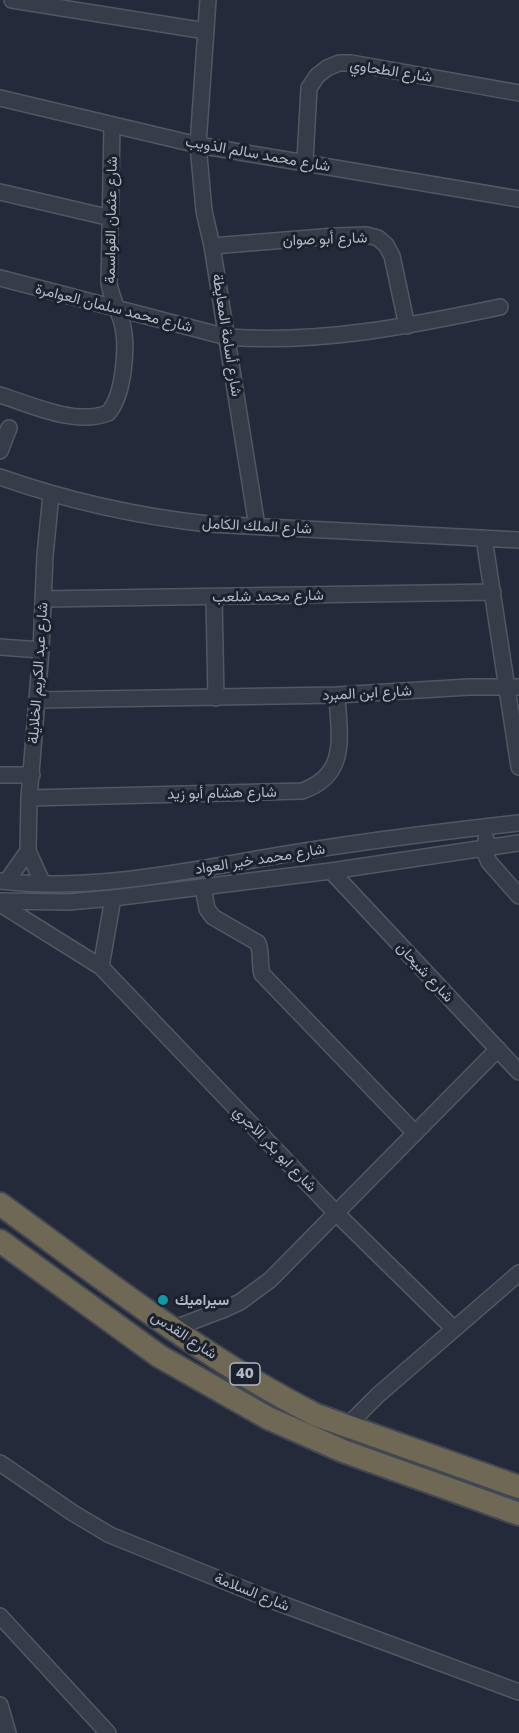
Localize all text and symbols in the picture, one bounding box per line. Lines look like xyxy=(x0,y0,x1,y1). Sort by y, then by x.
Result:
street label: شارع الطحاوي xyxy=(348,56,434,86)
street label: شارع محمد سالم الذويب xyxy=(184,132,332,176)
street label: شارع عثمان القواسمة xyxy=(101,156,121,284)
street label: شارع أبو صوان xyxy=(282,229,368,249)
street label: شارع أسامة المعايطة xyxy=(208,272,246,398)
street label: شارع محمد سلمان العوامرة xyxy=(33,280,195,336)
street label: شارع الملك الكامل xyxy=(202,514,312,538)
street label: شارع محمد شلعب xyxy=(212,586,324,606)
street label: شارع عبد الكريم الخلايلة xyxy=(24,601,52,745)
street label: شارع ابن المبرد xyxy=(322,682,412,704)
street label: شارع هشام أبو زيد xyxy=(167,783,277,803)
street label: شارع محمد خير العواد xyxy=(194,840,326,878)
street label: شارع شيحان xyxy=(393,938,457,1006)
street label: شارع ابو بكر الآجري xyxy=(230,1102,320,1196)
place label: سيراميك xyxy=(175,1291,229,1309)
marker: سيراميك xyxy=(156,1293,170,1307)
street label: شارع القدس xyxy=(148,1307,220,1363)
road number: 40 xyxy=(230,1363,260,1385)
street label: شارع السلامة xyxy=(212,1569,292,1615)

